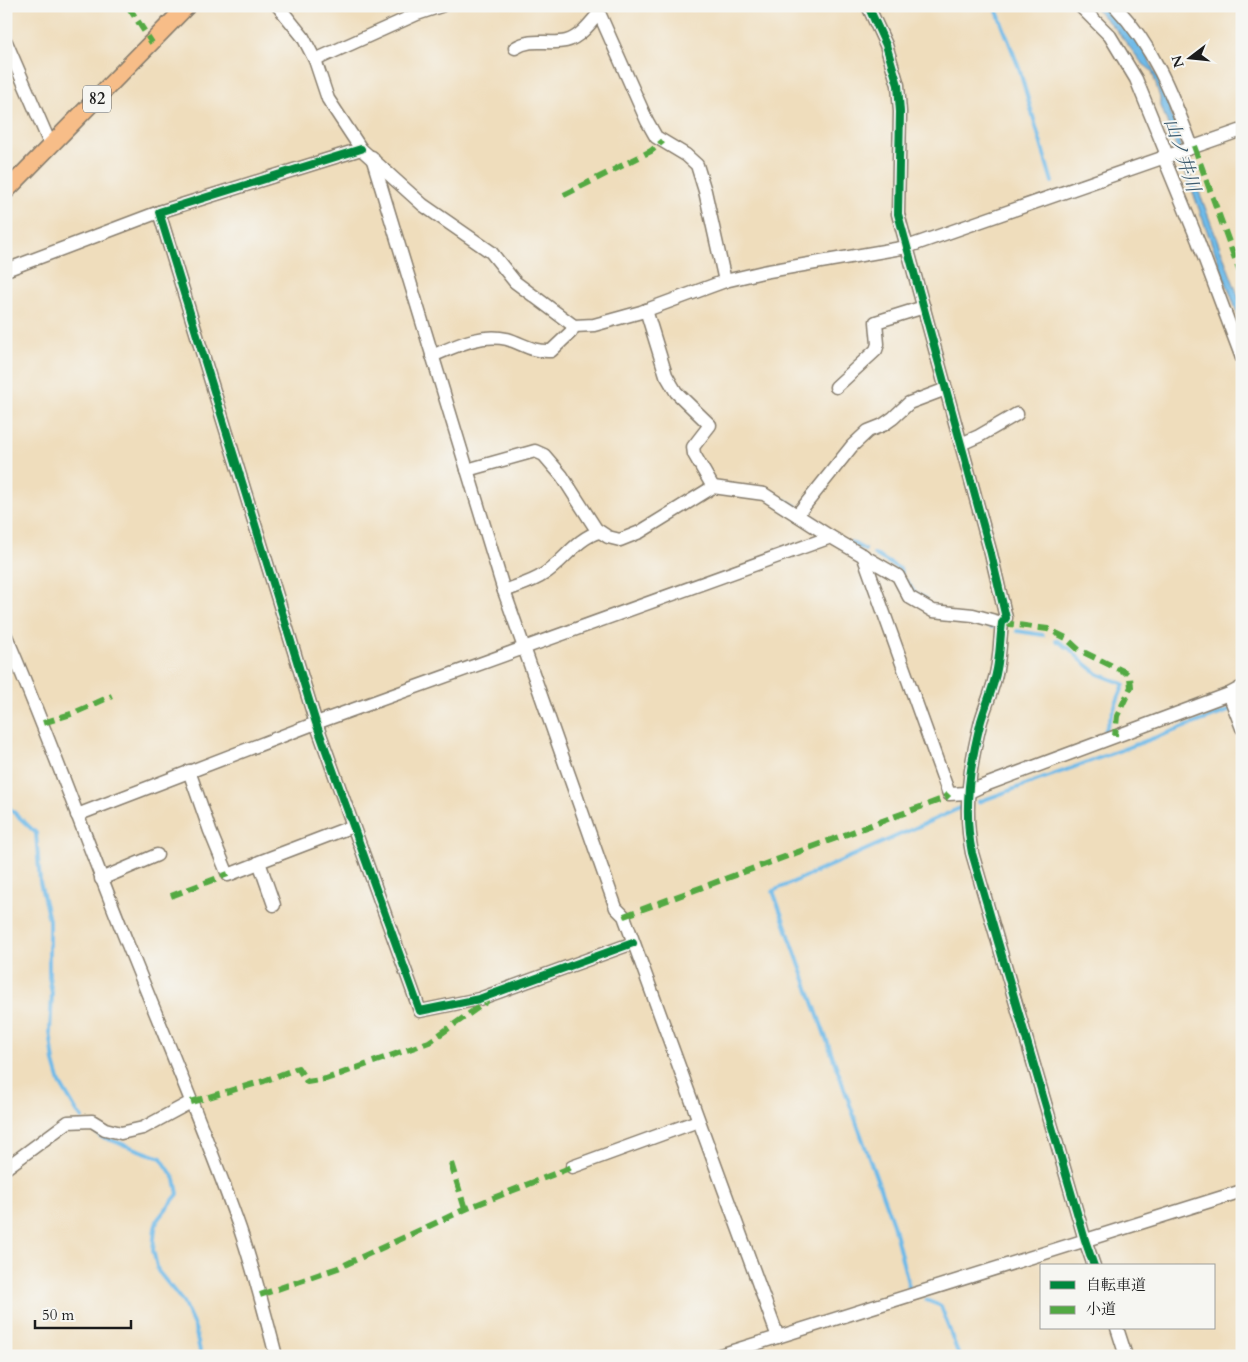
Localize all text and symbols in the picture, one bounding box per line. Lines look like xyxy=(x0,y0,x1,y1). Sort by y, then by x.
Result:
north arrow xyxy=(1166,32,1216,82)
text: N xyxy=(1167,53,1189,70)
road number: 82 xyxy=(83,86,111,112)
water label: 山ノ井川 xyxy=(1158,115,1207,197)
legend xyxy=(1040,1264,1216,1330)
text: 自転車道 xyxy=(1086,1275,1146,1295)
scale bar xyxy=(35,1297,131,1329)
text: 小道 xyxy=(1086,1299,1116,1319)
text: 50 m xyxy=(42,1305,74,1325)

